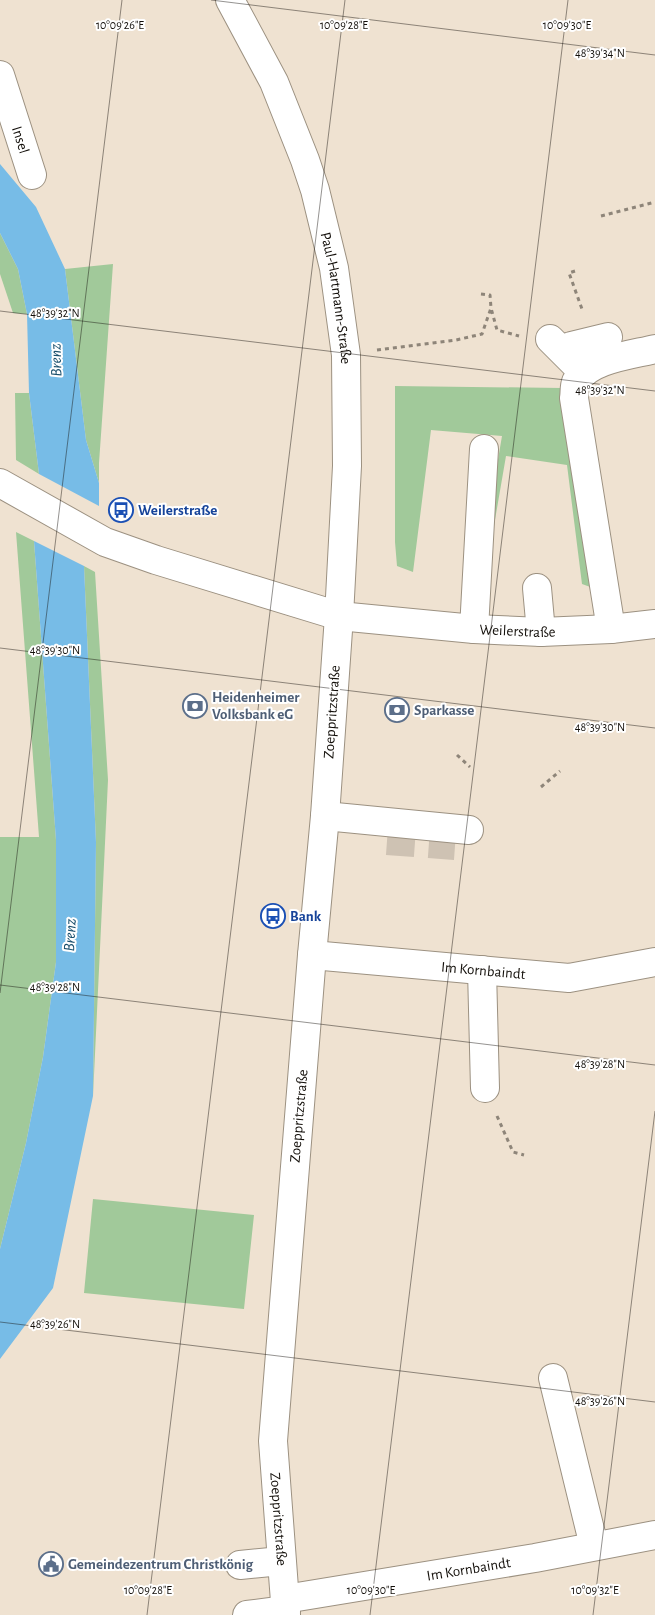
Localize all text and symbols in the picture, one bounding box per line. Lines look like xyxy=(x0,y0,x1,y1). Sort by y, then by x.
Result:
text: 10°09'26"E xyxy=(96,19,144,31)
text: 10°09'28"E xyxy=(320,19,368,31)
text: 10°09'30"E xyxy=(543,19,591,31)
text: 48°39'34"N xyxy=(575,47,625,59)
street label: Insel xyxy=(9,124,32,155)
street label: Paul-Hartmann-Straße xyxy=(318,230,354,364)
text: 48°39'32"N xyxy=(30,307,80,319)
water label: Brenz xyxy=(47,343,65,377)
text: 48°39'32"N xyxy=(575,384,625,396)
bus stop icon: Weilerstraße xyxy=(108,497,134,523)
place label: Weilerstraße xyxy=(138,503,217,518)
street label: Weilerstraße xyxy=(479,622,556,640)
text: 48°39'30"N xyxy=(30,644,80,656)
street label: Zoeppritzstraße xyxy=(321,665,343,759)
place label: Heidenheimer Volksbank eG xyxy=(212,690,300,722)
bank icon: Heidenheimer Volksbank eG xyxy=(182,693,208,719)
bank icon: Sparkasse xyxy=(384,697,410,723)
place label: Sparkasse xyxy=(414,703,474,718)
text: 48°39'30"N xyxy=(575,721,625,733)
bus stop icon: Bank xyxy=(260,903,286,929)
place label: Bank xyxy=(290,909,322,924)
water label: Brenz xyxy=(61,918,79,952)
street label: Im Kornbaindt xyxy=(440,959,526,982)
text: 48°39'28"N xyxy=(30,981,80,993)
text: 48°39'28"N xyxy=(575,1058,625,1070)
street label: Zoeppritzstraße xyxy=(287,1069,311,1163)
text: 48°39'26"N xyxy=(30,1318,80,1330)
text: 48°39'26"N xyxy=(575,1395,625,1407)
street label: Zoeppritzstraße xyxy=(268,1472,290,1567)
public building icon: Gemeindezentrum Christkönig xyxy=(38,1551,64,1577)
street label: Im Kornbaindt xyxy=(426,1555,512,1583)
place label: Gemeindezentrum Christkönig xyxy=(68,1557,254,1572)
text: 10°09'28"E xyxy=(124,1584,172,1596)
text: 10°09'30"E xyxy=(347,1584,395,1596)
text: 10°09'32"E xyxy=(571,1584,619,1596)

